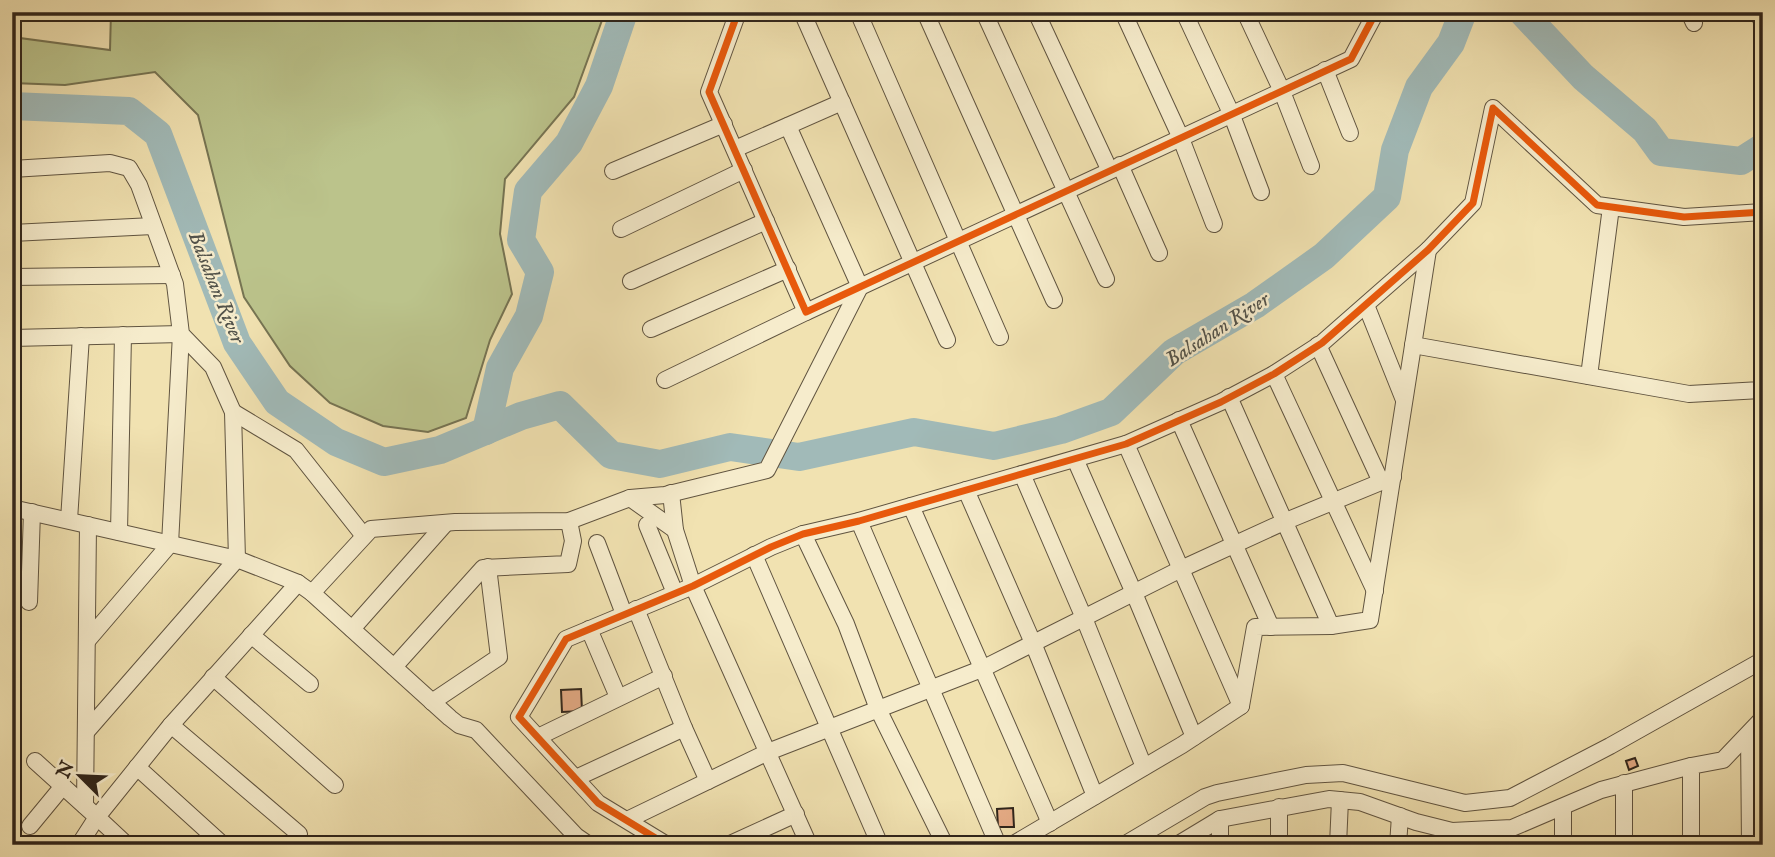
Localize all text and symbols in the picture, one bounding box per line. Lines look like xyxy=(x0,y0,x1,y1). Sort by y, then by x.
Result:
water label: Balsahan River xyxy=(181,227,251,348)
water label: Balsahan River xyxy=(1161,286,1276,374)
north arrow xyxy=(46,742,116,812)
text: N xyxy=(52,757,81,783)

